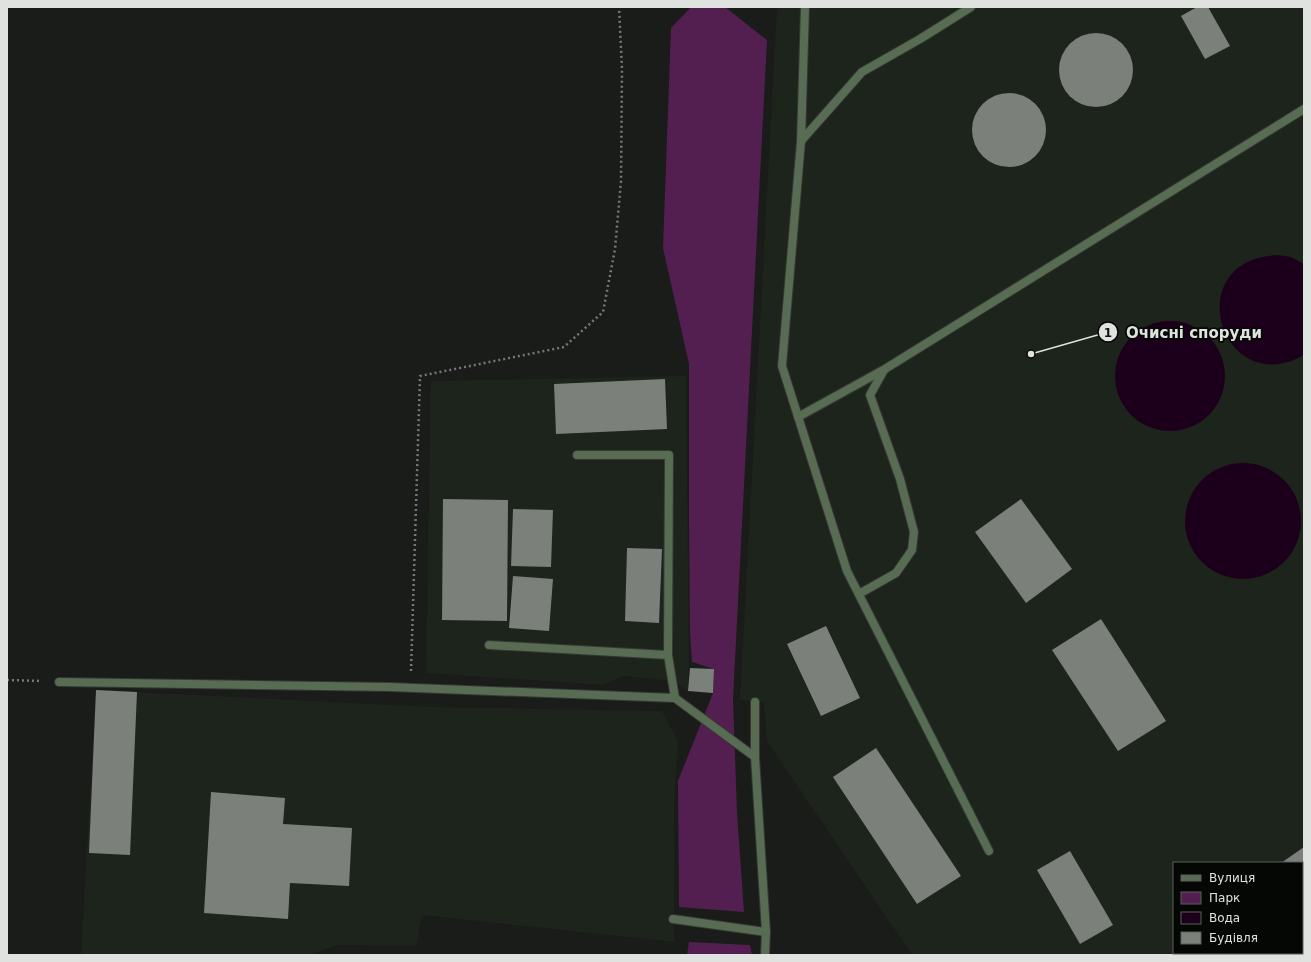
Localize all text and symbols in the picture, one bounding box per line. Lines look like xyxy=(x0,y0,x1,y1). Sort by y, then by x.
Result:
callout: Очисні споруди xyxy=(1098,319,1270,346)
text: Очисні споруди xyxy=(1126,324,1262,342)
text: 1 xyxy=(1104,326,1112,340)
legend xyxy=(1173,862,1303,954)
text: Вулиця xyxy=(1209,871,1255,885)
text: Парк xyxy=(1209,891,1240,905)
text: Вода xyxy=(1209,911,1240,925)
text: Будівля xyxy=(1209,931,1258,945)

